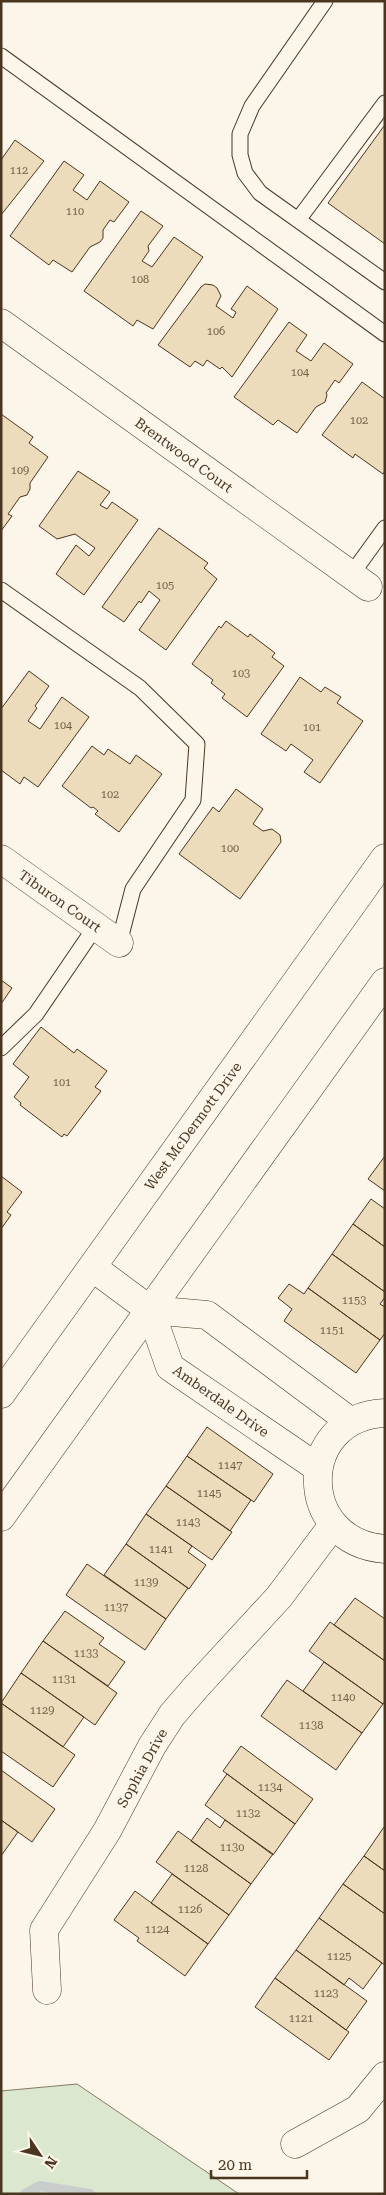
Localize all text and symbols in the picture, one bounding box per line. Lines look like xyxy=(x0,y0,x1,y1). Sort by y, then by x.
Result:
house number: 112 xyxy=(10,164,28,177)
house number: 110 xyxy=(66,205,84,218)
house number: 108 xyxy=(131,273,149,286)
house number: 106 xyxy=(207,325,225,338)
house number: 104 xyxy=(291,366,310,379)
street label: Brentwood Court xyxy=(132,414,236,496)
house number: 102 xyxy=(350,414,368,427)
house number: 109 xyxy=(11,464,29,477)
house number: 105 xyxy=(156,579,174,592)
house number: 103 xyxy=(232,667,250,680)
house number: 104 xyxy=(54,719,73,732)
house number: 101 xyxy=(303,721,321,734)
house number: 102 xyxy=(101,788,119,801)
house number: 100 xyxy=(221,842,239,855)
street label: Tiburon Court xyxy=(16,867,104,935)
street label: West McDermott Drive xyxy=(141,1059,245,1193)
house number: 101 xyxy=(53,1076,71,1089)
house number: 1153 xyxy=(342,1294,366,1307)
house number: 1151 xyxy=(320,1324,344,1337)
street label: Amberdale Drive xyxy=(170,1362,272,1440)
house number: 1147 xyxy=(218,1459,242,1472)
house number: 1145 xyxy=(197,1487,221,1500)
house number: 1143 xyxy=(176,1516,200,1529)
house number: 1141 xyxy=(149,1543,173,1556)
house number: 1139 xyxy=(134,1576,158,1589)
house number: 1137 xyxy=(104,1601,128,1614)
house number: 1133 xyxy=(74,1647,98,1660)
house number: 1131 xyxy=(52,1673,76,1686)
house number: 1140 xyxy=(331,1691,355,1704)
house number: 1129 xyxy=(30,1704,54,1717)
house number: 1138 xyxy=(299,1719,323,1732)
street label: Sophia Drive xyxy=(114,1725,170,1810)
house number: 1134 xyxy=(258,1781,283,1794)
house number: 1132 xyxy=(236,1807,260,1820)
house number: 1130 xyxy=(220,1841,244,1854)
house number: 1128 xyxy=(184,1862,208,1875)
house number: 1126 xyxy=(178,1903,202,1916)
house number: 1124 xyxy=(145,1923,170,1936)
house number: 1125 xyxy=(327,1950,351,1963)
house number: 1123 xyxy=(314,1987,338,2000)
house number: 1121 xyxy=(289,2012,313,2025)
north arrow xyxy=(15,2130,65,2180)
scale bar xyxy=(211,2148,307,2180)
text: N xyxy=(41,2153,60,2172)
text: 20 m xyxy=(218,2156,253,2174)

